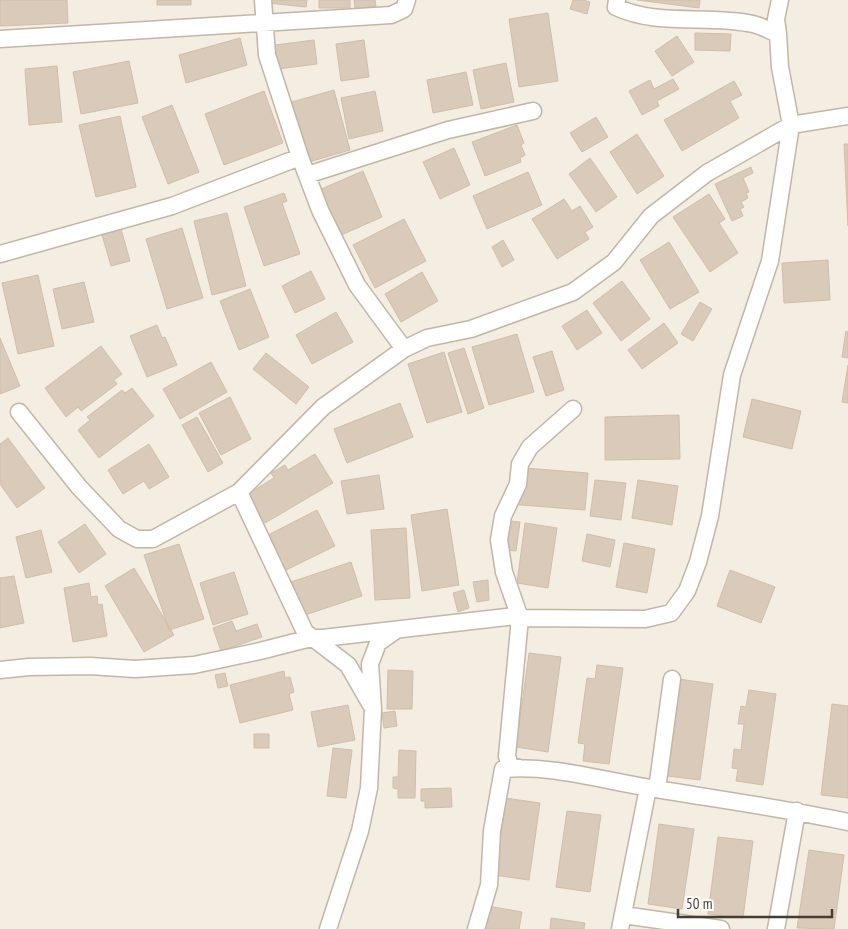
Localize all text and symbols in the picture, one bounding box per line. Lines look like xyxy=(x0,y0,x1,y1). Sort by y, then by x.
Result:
scale bar xyxy=(678,886,832,918)
text: 50 m xyxy=(686,894,712,913)

